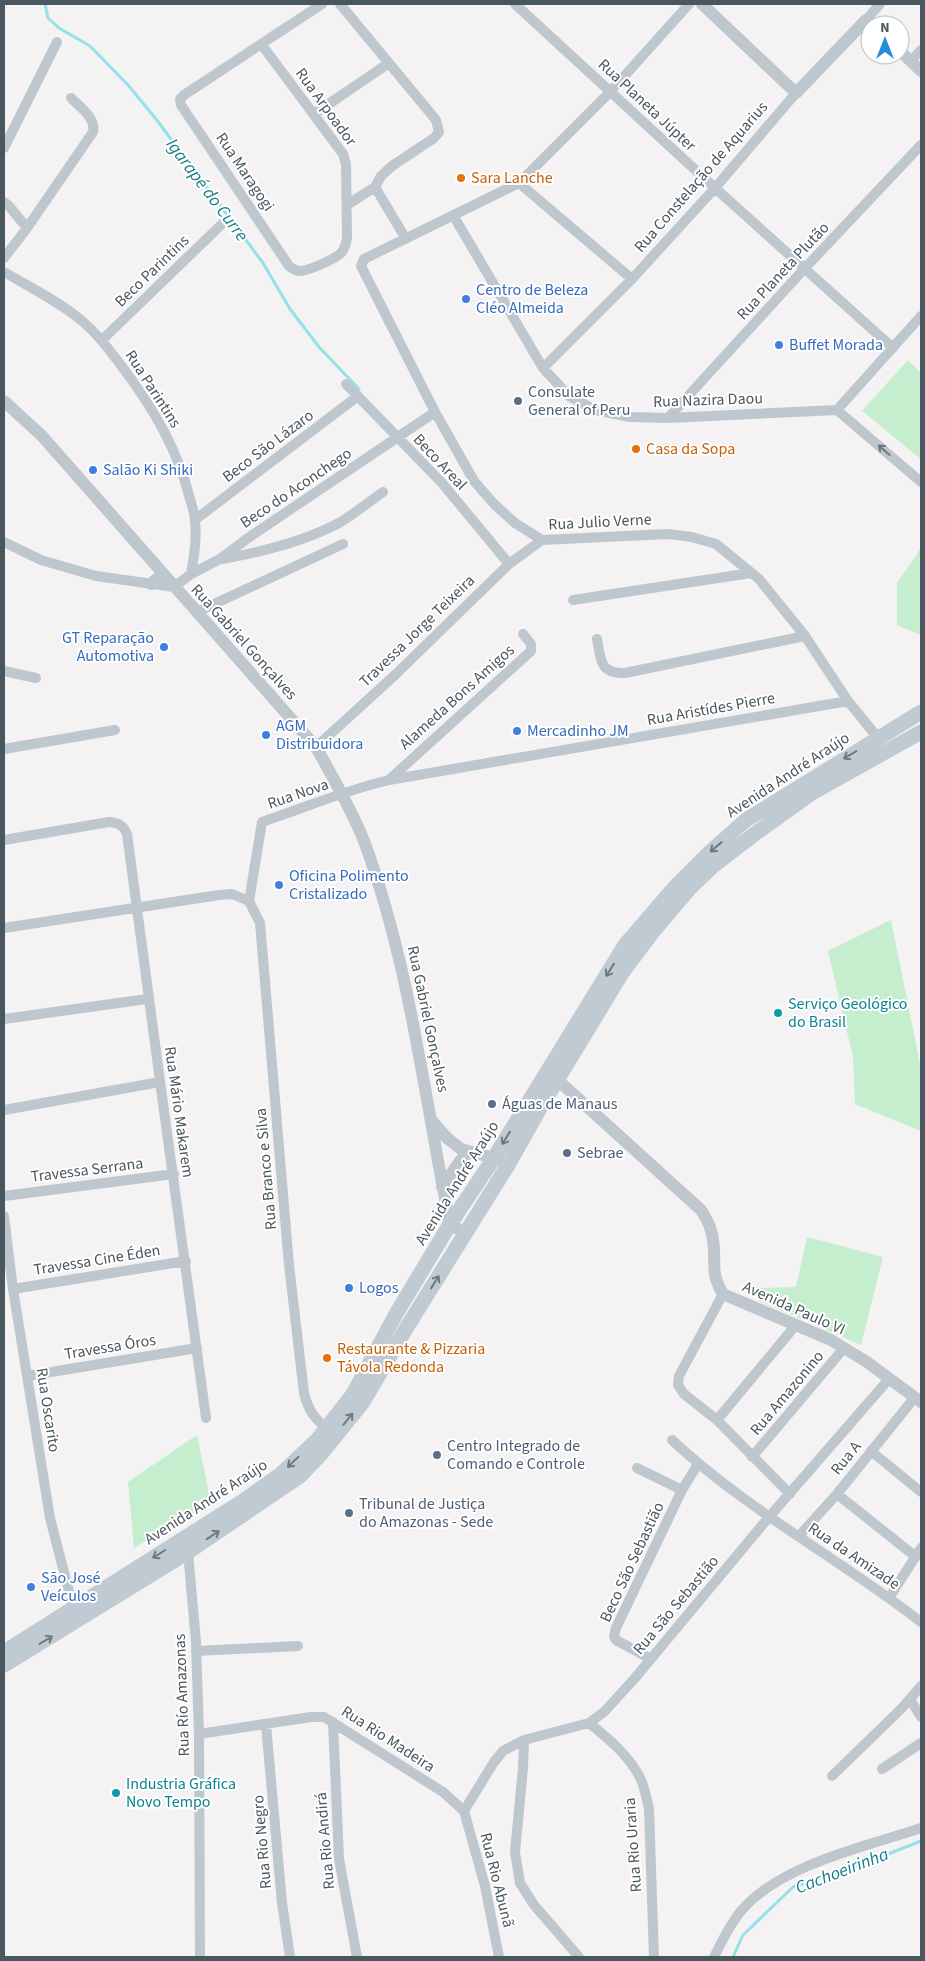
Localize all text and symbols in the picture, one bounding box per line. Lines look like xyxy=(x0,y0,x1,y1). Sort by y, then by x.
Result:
north arrow xyxy=(860,15,910,65)
text: N xyxy=(880,18,890,38)
street label: Rua Planeta Júpter xyxy=(593,54,701,157)
street label: Rua Arpoador xyxy=(290,63,362,151)
street label: Rua Constelação de Aquarius xyxy=(629,97,773,257)
street label: Rua Maragogi xyxy=(211,128,279,216)
water label: Igarapé do Curre xyxy=(160,133,254,247)
place label: Sara Lanche xyxy=(471,167,553,189)
marker: Sara Lanche xyxy=(455,172,467,184)
street label: Rua Planeta Plutão xyxy=(732,217,834,325)
street label: Beco Parintins xyxy=(110,230,194,312)
place label: Centro de Beleza Cléo Almeida xyxy=(476,279,588,319)
marker: Centro de Beleza Cléo Almeida xyxy=(460,293,472,305)
place label: Buffet Morada xyxy=(789,334,883,356)
marker: Buffet Morada xyxy=(773,339,785,351)
street label: Rua Parintins xyxy=(120,346,186,432)
place label: Consulate General of Peru xyxy=(528,381,630,421)
street label: Rua Nazira Daou xyxy=(653,387,763,413)
marker: Consulate General of Peru xyxy=(512,395,524,407)
street label: Beco São Lázaro xyxy=(218,404,318,488)
street label: Beco Areal xyxy=(408,429,472,495)
place label: Casa da Sopa xyxy=(646,438,735,460)
street label: Beco do Aconchego xyxy=(236,442,356,534)
marker: Casa da Sopa xyxy=(630,443,642,455)
one-way arrow xyxy=(878,445,891,456)
place label: Salão Ki Shiki xyxy=(103,459,193,481)
marker: Salão Ki Shiki xyxy=(87,464,99,476)
street label: Rua Julio Verne xyxy=(548,508,652,536)
street label: Travessa Jorge Teixeira xyxy=(354,570,480,692)
street label: Rua Gabriel Gonçalves xyxy=(186,579,302,705)
place label: GT Reparação Automotiva xyxy=(62,627,154,667)
street label: Alameda Bons Amigos xyxy=(395,639,520,755)
marker: GT Reparação Automotiva xyxy=(158,641,170,653)
street label: Rua Aristídes Pierre xyxy=(645,687,777,731)
place label: AGM Distribuidora xyxy=(276,715,363,755)
place label: Mercadinho JM xyxy=(527,720,629,742)
marker: Mercadinho JM xyxy=(511,725,523,737)
street label: Avenida André Araújo xyxy=(722,727,854,823)
marker: AGM Distribuidora xyxy=(260,729,272,741)
one-way arrow xyxy=(843,751,857,761)
street label: Rua Nova xyxy=(265,773,331,815)
one-way arrow xyxy=(709,841,722,853)
place label: Oficina Polimento Cristalizado xyxy=(289,865,409,905)
marker: Oficina Polimento Cristalizado xyxy=(273,879,285,891)
street label: Rua Gabriel Gonçalves xyxy=(402,944,454,1095)
one-way arrow xyxy=(605,962,615,976)
place label: Serviço Geológico do Brasil xyxy=(788,993,908,1033)
marker: Serviço Geológico do Brasil xyxy=(772,1007,784,1019)
street label: Rua Mário Makarem xyxy=(159,1045,199,1179)
place label: Águas de Manaus xyxy=(502,1093,618,1115)
marker: Águas de Manaus xyxy=(486,1098,498,1110)
street label: Rua Branco e Silva xyxy=(250,1107,282,1231)
street label: Avenida André Araújo xyxy=(410,1117,504,1249)
one-way arrow xyxy=(501,1130,511,1144)
place label: Sebrae xyxy=(577,1142,624,1164)
marker: Sebrae xyxy=(561,1147,573,1159)
street label: Travessa Serrana xyxy=(29,1152,145,1188)
street label: Travessa Cine Éden xyxy=(32,1239,162,1281)
one-way arrow xyxy=(429,1275,440,1289)
street label: Avenida Paulo VI xyxy=(739,1276,849,1340)
place label: Logos xyxy=(359,1277,399,1299)
marker: Logos xyxy=(343,1282,355,1294)
street label: Travessa Óros xyxy=(63,1329,158,1365)
place label: Restaurante & Pizzaria Távola Redonda xyxy=(337,1338,485,1378)
street label: Rua Amazonino xyxy=(745,1346,829,1440)
marker: Restaurante & Pizzaria Távola Redonda xyxy=(321,1352,333,1364)
street label: Rua Oscarito xyxy=(30,1366,66,1454)
one-way arrow xyxy=(343,1413,354,1426)
place label: Centro Integrado de Comando e Controle xyxy=(447,1435,585,1475)
street label: Rua A xyxy=(826,1436,867,1480)
marker: Centro Integrado de Comando e Controle xyxy=(431,1449,443,1461)
street label: Avenida André Araújo xyxy=(140,1454,272,1550)
one-way arrow xyxy=(287,1456,300,1468)
place label: Tribunal de Justiça do Amazonas - Sede xyxy=(359,1493,493,1533)
street label: Beco São Sebastião xyxy=(594,1498,670,1626)
marker: Tribunal de Justiça do Amazonas - Sede xyxy=(343,1507,355,1519)
street label: Rua da Amizade xyxy=(804,1517,904,1595)
one-way arrow xyxy=(206,1530,220,1540)
one-way arrow xyxy=(153,1549,167,1559)
street label: Rua São Sebastião xyxy=(628,1551,724,1659)
place label: São José Veículos xyxy=(41,1567,100,1607)
marker: São José Veículos xyxy=(25,1581,37,1593)
street label: Rua Río Amazonas xyxy=(169,1633,195,1757)
one-way arrow xyxy=(38,1635,52,1645)
street label: Rua Rio Madeira xyxy=(337,1700,439,1778)
place label: Industria Gráfica Novo Tempo xyxy=(126,1773,236,1813)
marker: Industria Gráfica Novo Tempo xyxy=(110,1787,122,1799)
street label: Rua Rio Andirá xyxy=(310,1791,340,1891)
street label: Rua Rio Negro xyxy=(247,1794,277,1890)
street label: Rua Rio Uraria xyxy=(619,1797,647,1893)
street label: Rua Rio Abunã xyxy=(475,1830,519,1930)
water label: Cachoeirinha xyxy=(792,1842,892,1900)

